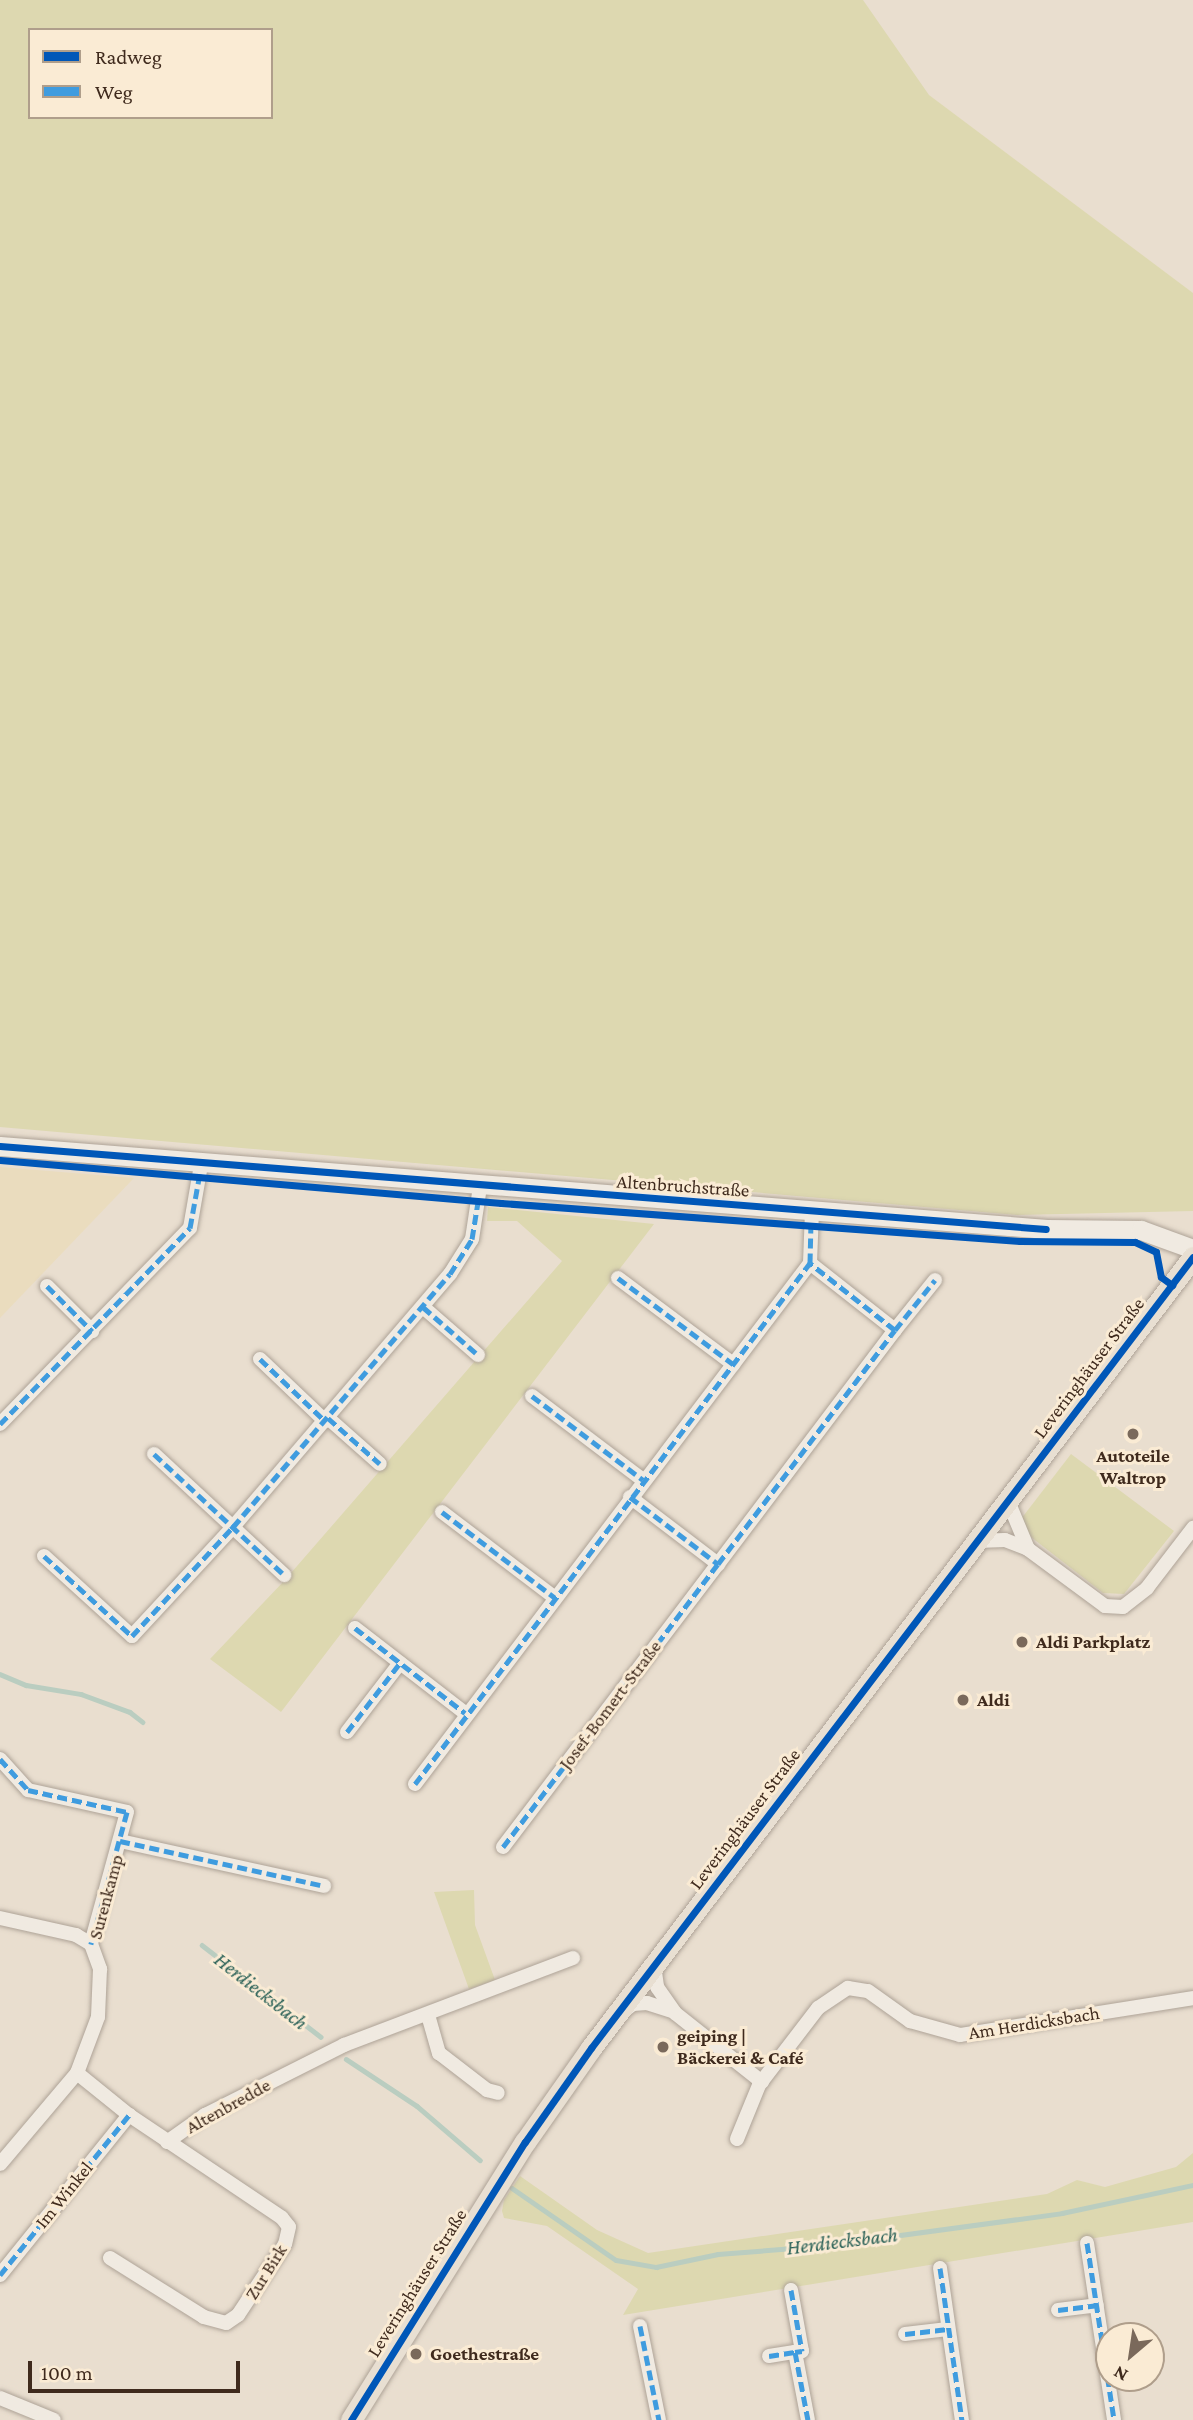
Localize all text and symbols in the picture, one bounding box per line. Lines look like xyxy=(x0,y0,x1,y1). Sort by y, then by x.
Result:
legend xyxy=(28,28,273,119)
text: Radweg xyxy=(95,45,162,69)
text: Weg xyxy=(95,80,133,104)
street label: Altenbruchstraße xyxy=(616,1170,750,1202)
street label: Leveringhäuser Straße xyxy=(1029,1293,1149,1443)
marker: Autoteile Waltrop xyxy=(1125,1426,1141,1442)
place label: Autoteile Waltrop xyxy=(1096,1445,1170,1489)
place label: Aldi Parkplatz xyxy=(1036,1631,1150,1653)
marker: Aldi Parkplatz xyxy=(1014,1634,1030,1650)
street label: Josef-Bomert-Straße xyxy=(554,1636,666,1774)
place label: Aldi xyxy=(977,1689,1010,1711)
marker: Aldi xyxy=(955,1692,971,1708)
street label: Leveringhäuser Straße xyxy=(685,1744,805,1894)
street label: Surenkamp xyxy=(84,1852,128,1942)
water label: Herdiecksbach xyxy=(209,1947,313,2035)
street label: Am Herdicksbach xyxy=(967,2001,1101,2045)
place label: geiping | Bäckerei & Café xyxy=(677,2025,803,2069)
marker: geiping | Bäckerei & Café xyxy=(655,2039,671,2055)
street label: Altenbredde xyxy=(182,2073,274,2139)
street label: Im Winkel xyxy=(30,2157,98,2233)
street label: Leveringhäuser Straße xyxy=(362,2205,472,2361)
water label: Herdiecksbach xyxy=(785,2222,899,2260)
street label: Zur Birk xyxy=(240,2240,292,2304)
north arrow xyxy=(1095,2322,1165,2392)
place label: Goethestraße xyxy=(430,2343,539,2365)
scale bar xyxy=(32,2346,243,2390)
marker: Goethestraße xyxy=(408,2346,424,2362)
text: 100 m xyxy=(41,2361,93,2385)
text: N xyxy=(1110,2362,1131,2386)

